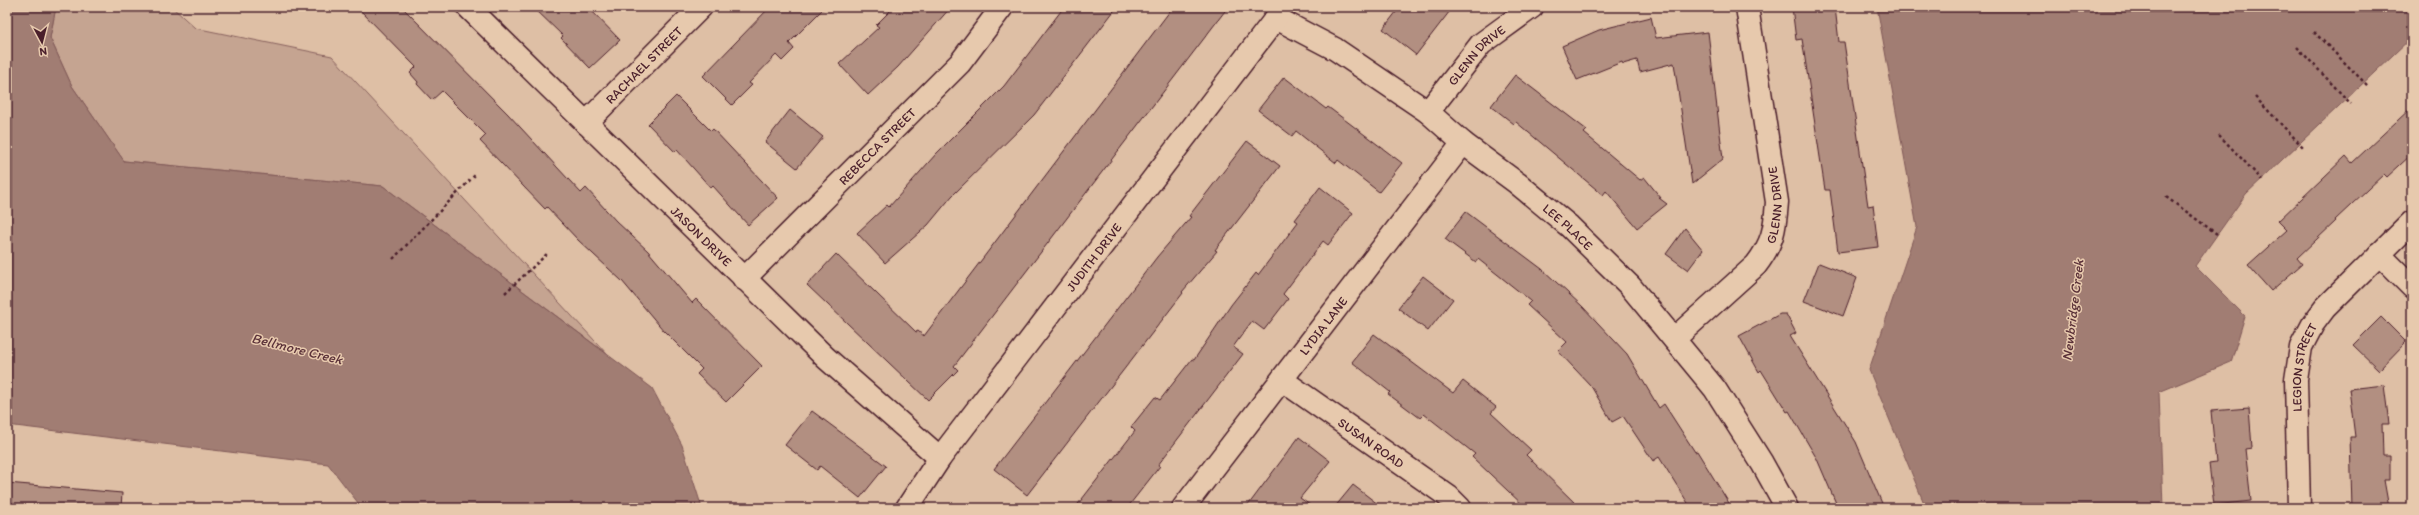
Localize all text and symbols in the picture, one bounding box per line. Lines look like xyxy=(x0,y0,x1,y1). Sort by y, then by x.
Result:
north arrow xyxy=(22,22,62,62)
street label: RACHAEL STREET xyxy=(602,22,686,107)
street label: GLENN DRIVE xyxy=(1444,22,1508,88)
text: N xyxy=(39,45,48,58)
street label: REBECCA STREET xyxy=(835,104,919,188)
street label: GLENN DRIVE xyxy=(1762,166,1785,246)
street label: LEE PLACE xyxy=(1540,200,1596,253)
street label: JASON DRIVE xyxy=(668,203,735,269)
street label: JUDITH DRIVE xyxy=(1063,220,1124,294)
water label: Newbridge Creek xyxy=(2058,258,2088,362)
street label: LYDIA LANE xyxy=(1296,293,1350,358)
street label: LEGION STREET xyxy=(2288,319,2320,412)
water label: Bellmore Creek xyxy=(250,330,345,369)
street label: SUSAN ROAD xyxy=(1335,414,1407,471)

